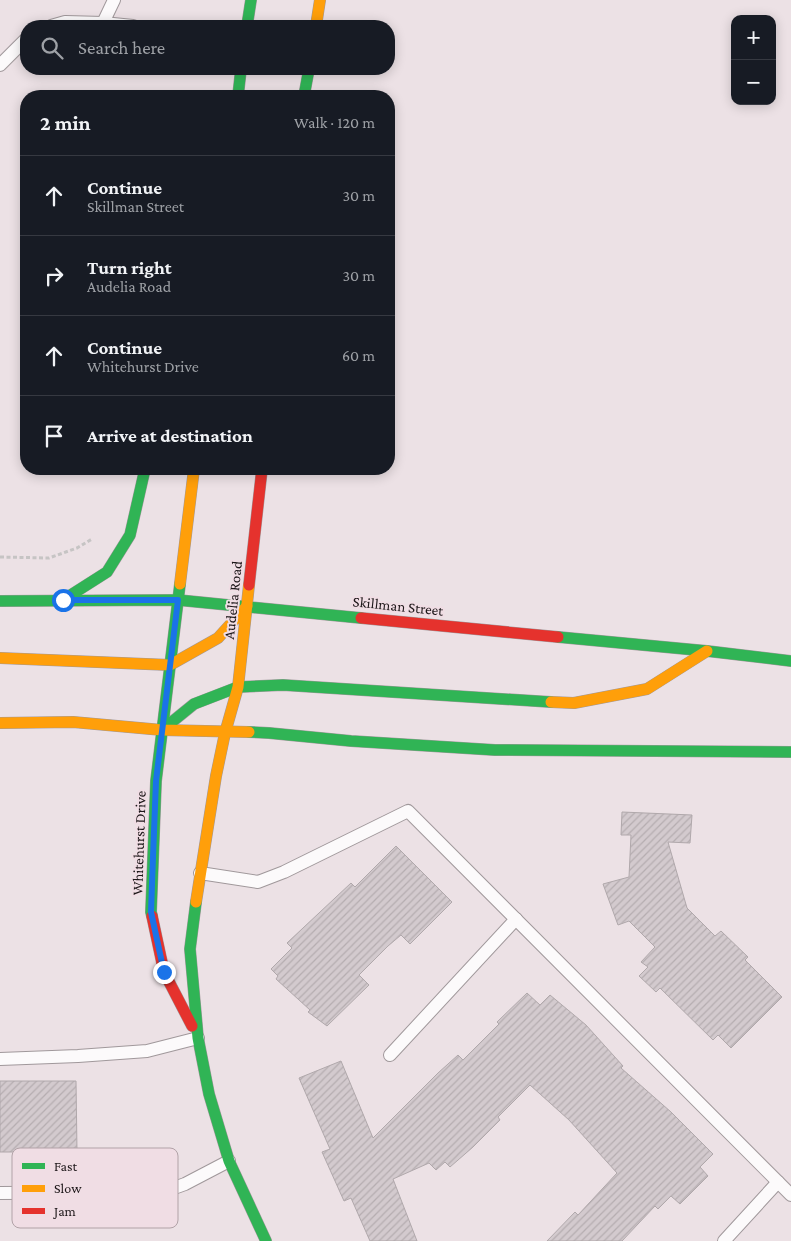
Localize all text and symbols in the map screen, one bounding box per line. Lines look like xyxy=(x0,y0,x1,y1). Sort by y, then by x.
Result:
map controls xyxy=(731,15,776,105)
button: + xyxy=(731,15,776,60)
search box xyxy=(20,20,395,75)
icon: search xyxy=(38,34,66,62)
text: Search here xyxy=(78,37,165,58)
button: − xyxy=(731,60,776,105)
text: 2 min xyxy=(40,111,91,135)
text: Walk · 120 m xyxy=(294,114,375,131)
text: Continue xyxy=(87,177,162,198)
icon: ahead xyxy=(40,182,68,210)
text: 30 m xyxy=(343,187,375,204)
text: Skillman Street xyxy=(87,198,184,215)
text: Turn right xyxy=(87,257,172,278)
icon: right xyxy=(40,262,68,290)
text: 30 m xyxy=(343,267,375,284)
text: Audelia Road xyxy=(87,278,171,295)
text: Continue xyxy=(87,337,162,358)
icon: ahead xyxy=(40,342,68,370)
text: 60 m xyxy=(342,347,375,364)
text: Whitehurst Drive xyxy=(87,358,199,375)
icon: arrive xyxy=(40,422,68,450)
text: Arrive at destination xyxy=(87,425,253,446)
street label: Audelia Road xyxy=(221,560,245,640)
route start xyxy=(52,589,75,612)
street label: Skillman Street xyxy=(352,593,445,619)
street label: Whitehurst Drive xyxy=(129,790,149,896)
route end xyxy=(153,961,176,984)
legend xyxy=(12,1148,178,1228)
text: Fast xyxy=(54,1158,78,1174)
text: Slow xyxy=(54,1180,82,1196)
text: Jam xyxy=(52,1203,76,1219)

